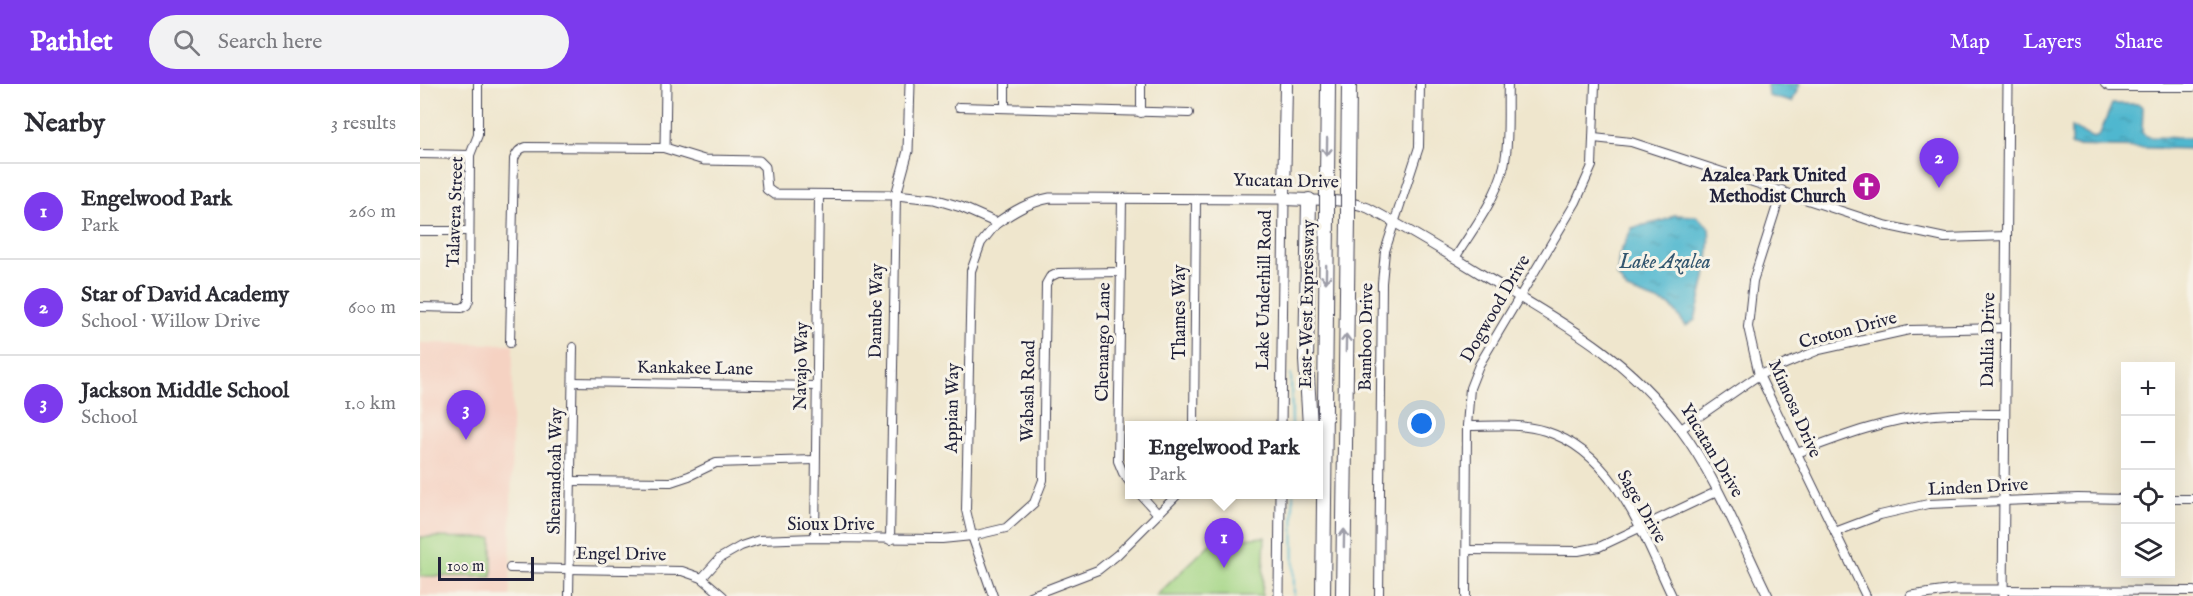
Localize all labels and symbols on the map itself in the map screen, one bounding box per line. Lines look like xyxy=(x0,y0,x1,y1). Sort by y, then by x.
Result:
one-way arrow xyxy=(1321,136,1333,156)
pin: 2 xyxy=(1920,138,1958,188)
street label: Talavera Street xyxy=(443,156,469,268)
place label: Azalea Park United Methodist Church xyxy=(1701,165,1846,209)
street label: Yucatan Drive xyxy=(1233,170,1339,194)
church icon: Azalea Park United Methodist Church xyxy=(1851,170,1883,202)
street label: Lake Underhill Road xyxy=(1252,209,1278,370)
street label: East-West Expressway xyxy=(1295,219,1321,389)
water label: Lake Azalea xyxy=(1618,250,1711,275)
street label: Dogwood Drive xyxy=(1456,251,1536,367)
street label: Danube Way xyxy=(865,263,889,359)
street label: Thames Way xyxy=(1169,264,1192,360)
one-way arrow xyxy=(1320,264,1332,284)
street label: Chenango Lane xyxy=(1091,282,1117,402)
street label: Bamboo Drive xyxy=(1355,283,1379,391)
street label: Dahlia Drive xyxy=(1977,292,2001,388)
street label: Croton Drive xyxy=(1797,307,1899,355)
street label: Navajo Way xyxy=(790,321,814,411)
one-way arrow xyxy=(1340,333,1352,353)
street label: Wabash Road xyxy=(1017,340,1041,442)
street label: Kankakee Lane xyxy=(637,356,753,382)
street label: Mimosa Drive xyxy=(1762,356,1826,462)
street label: Appian Way xyxy=(941,363,965,454)
pin: 3 xyxy=(446,390,486,440)
street label: Yucatan Drive xyxy=(1674,400,1748,502)
street label: Shenandoah Way xyxy=(543,407,569,535)
your location xyxy=(1407,409,1436,438)
street label: Sage Drive xyxy=(1611,466,1671,548)
street label: Linden Drive xyxy=(1927,474,2029,502)
street label: Sioux Drive xyxy=(787,514,875,537)
pin: 1 xyxy=(1204,518,1244,568)
one-way arrow xyxy=(1338,528,1350,548)
street label: Engel Drive xyxy=(575,543,667,567)
scale bar xyxy=(438,554,534,582)

